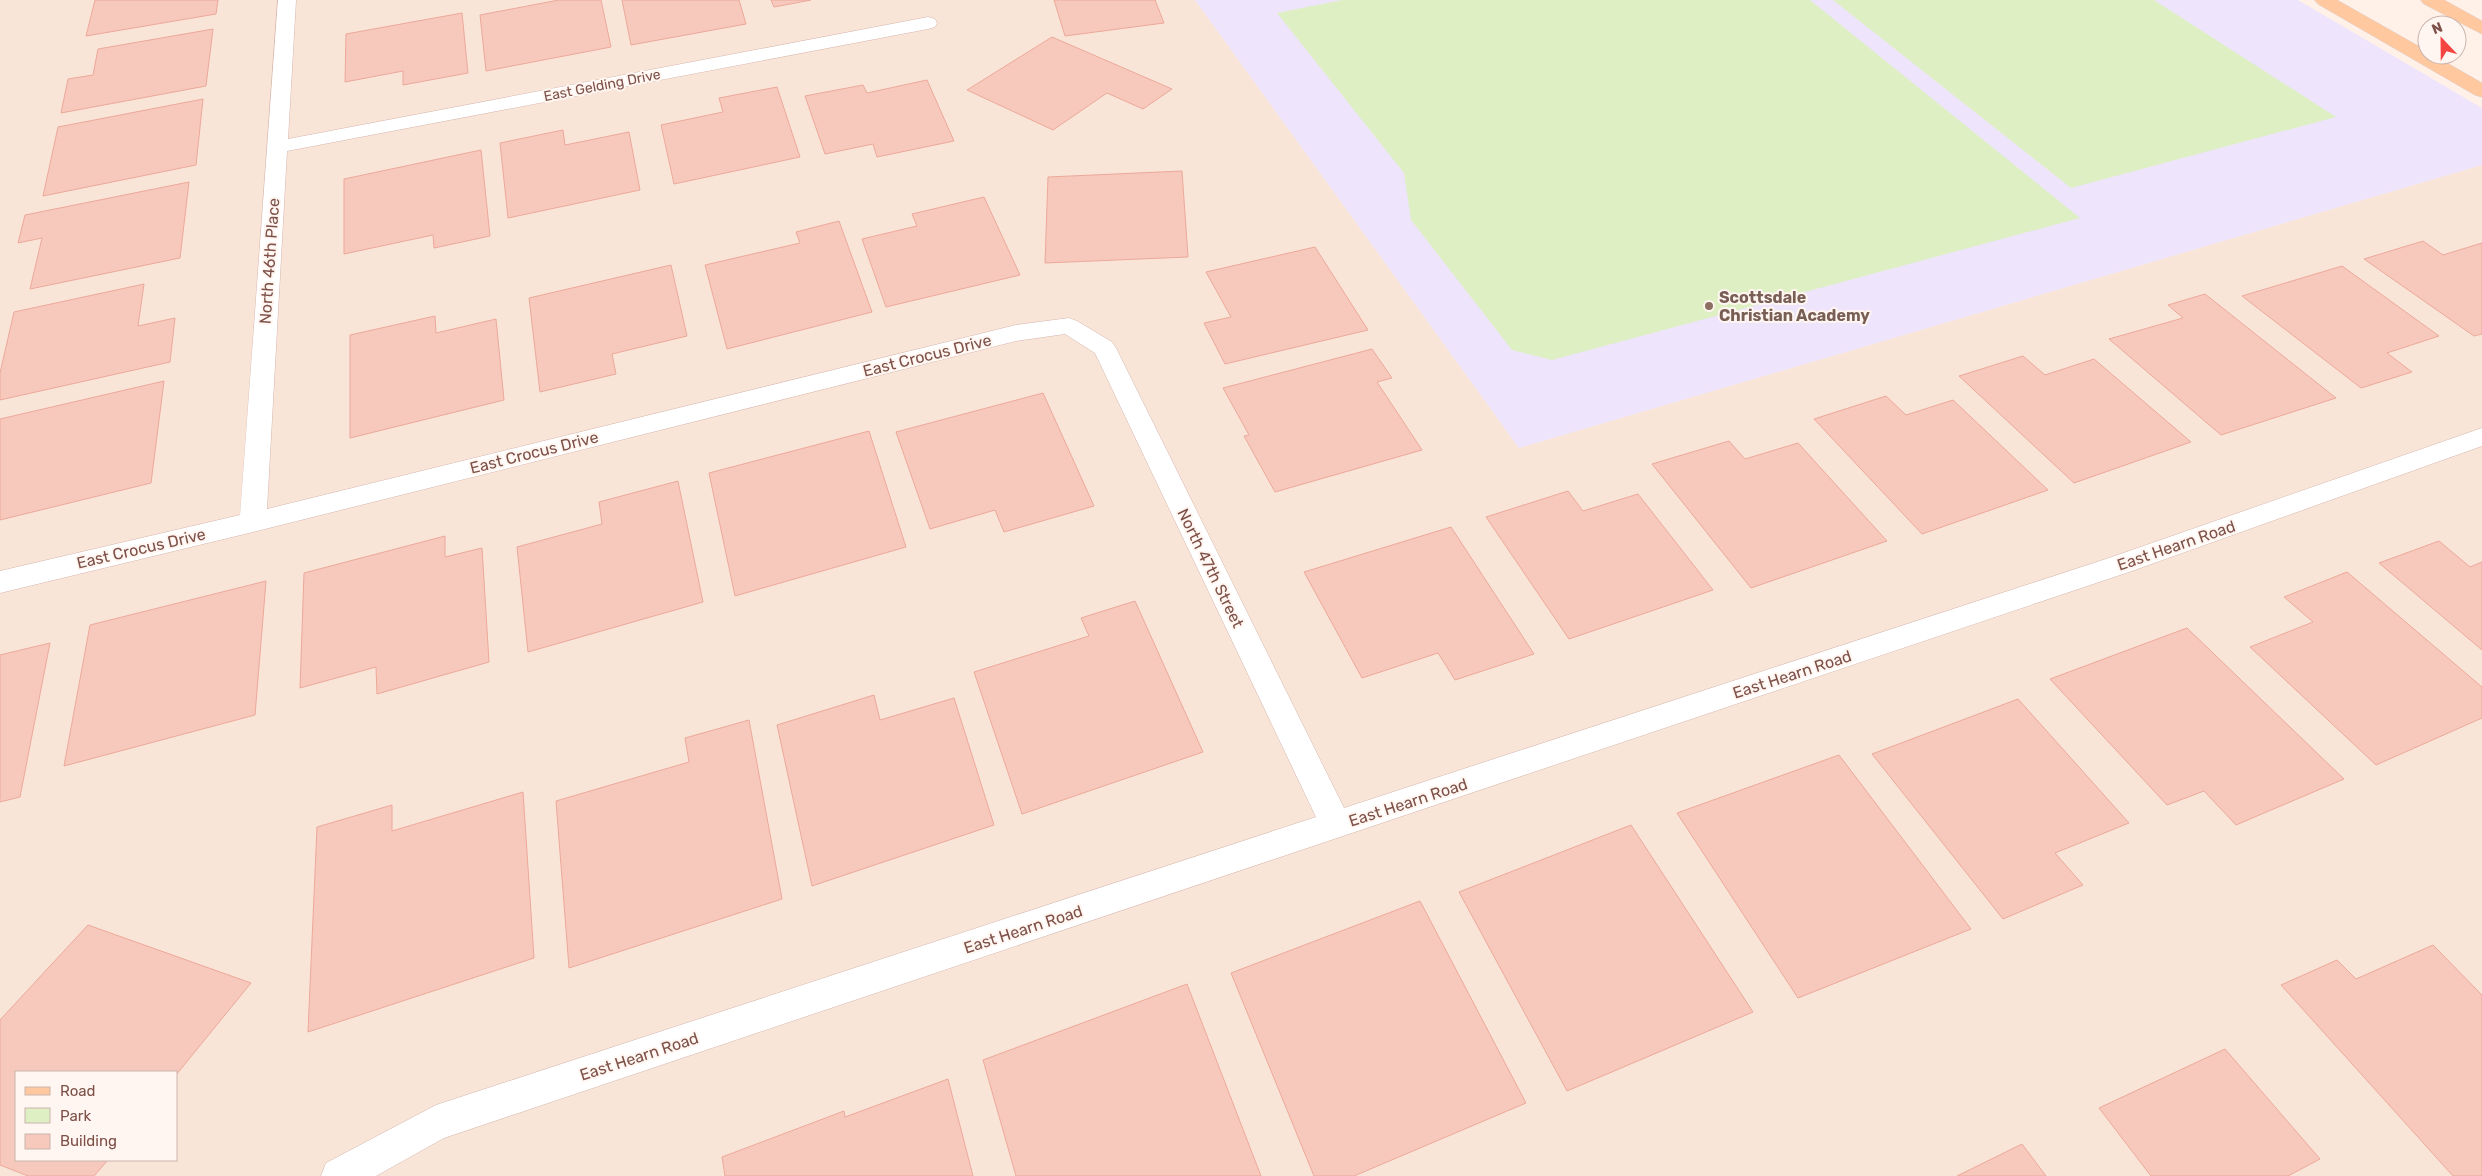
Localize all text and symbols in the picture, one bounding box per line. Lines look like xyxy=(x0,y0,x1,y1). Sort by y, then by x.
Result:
north arrow xyxy=(2417,15,2467,65)
text: N xyxy=(2429,19,2445,38)
street label: East Gelding Drive xyxy=(542,66,662,105)
street label: North 46th Place xyxy=(256,197,283,325)
place label: Scottsdale Christian Academy xyxy=(1719,288,1870,325)
marker: Scottsdale Christian Academy xyxy=(1703,300,1715,312)
street label: East Crocus Drive xyxy=(861,330,993,381)
street label: East Crocus Drive xyxy=(468,427,600,478)
street label: North 47th Street xyxy=(1173,505,1248,631)
street label: East Hearn Road xyxy=(2115,516,2238,575)
street label: East Crocus Drive xyxy=(75,524,207,573)
street label: East Hearn Road xyxy=(1730,646,1854,703)
street label: East Hearn Road xyxy=(1346,774,1470,831)
street label: East Hearn Road xyxy=(961,901,1085,958)
street label: East Hearn Road xyxy=(577,1028,701,1085)
legend xyxy=(15,1071,178,1161)
text: Road xyxy=(60,1082,96,1100)
text: Park xyxy=(60,1107,91,1125)
text: Building xyxy=(60,1132,117,1150)

